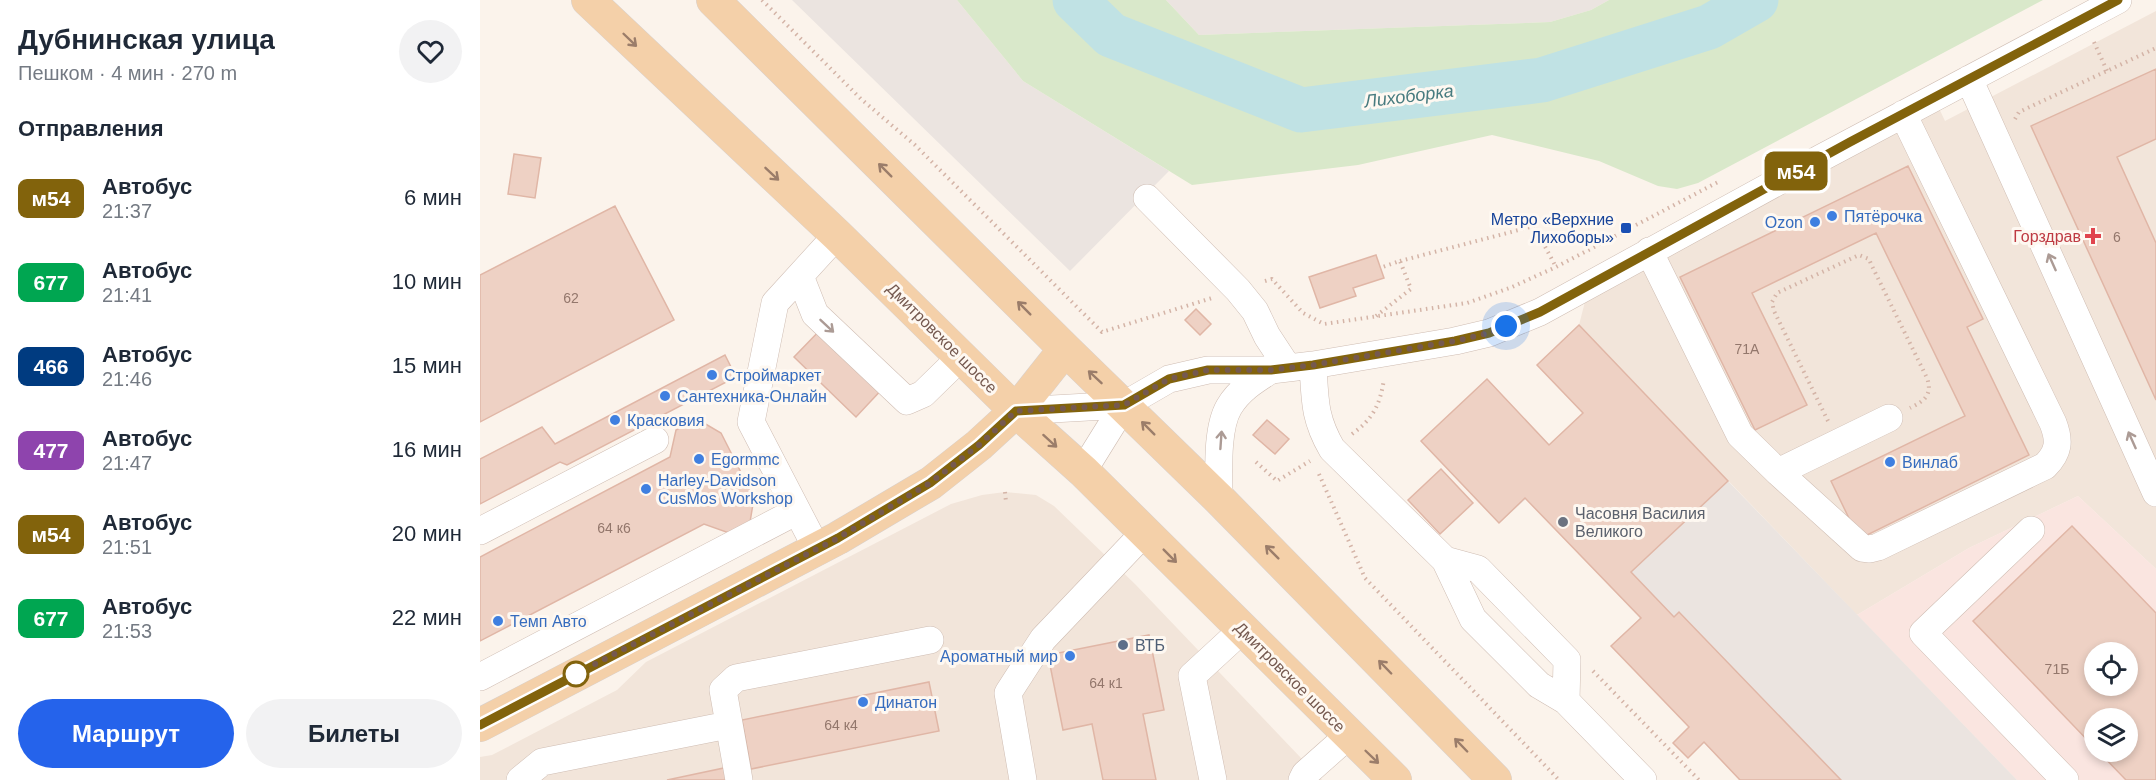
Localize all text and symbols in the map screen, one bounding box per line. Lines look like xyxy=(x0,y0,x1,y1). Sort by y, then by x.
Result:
button: heart xyxy=(399,20,462,83)
text: Дубнинская улица xyxy=(18,24,275,55)
one-way arrow xyxy=(623,33,638,48)
text: Пешком · 4 мин · 270 m xyxy=(18,62,237,84)
water label: Лихоборка xyxy=(1362,81,1455,112)
text: Отправления xyxy=(18,116,164,141)
line badge: м54 xyxy=(1762,152,1830,190)
text: м54 xyxy=(1777,160,1815,183)
one-way arrow xyxy=(878,163,893,178)
one-way arrow xyxy=(764,167,779,181)
text: Автобус xyxy=(102,174,192,199)
text: 6 мин xyxy=(404,185,462,210)
text: м54 xyxy=(32,187,70,210)
text: 21:37 xyxy=(102,200,152,222)
place label: Пятёрочка xyxy=(1844,208,1923,225)
marker: Пятёрочка xyxy=(1825,209,1839,223)
place label: Метро «Верхние Лихоборы» xyxy=(1491,211,1614,246)
place label: Ozon xyxy=(1765,214,1803,231)
marker: Ozon xyxy=(1808,215,1822,229)
marker: Метро «Верхние Лихоборы» xyxy=(1619,221,1633,235)
place label: Горздрав xyxy=(2013,228,2081,245)
marker: Горздрав xyxy=(2086,229,2100,243)
house number: 6 xyxy=(2113,229,2121,245)
one-way arrow xyxy=(2046,253,2057,271)
text: Автобус xyxy=(102,258,192,283)
text: 10 мин xyxy=(392,269,462,294)
text: 677 xyxy=(33,271,69,294)
street label: Дмитровское шоссе xyxy=(884,280,1001,397)
text: 21:41 xyxy=(102,284,152,306)
house number: 62 xyxy=(563,290,579,306)
one-way arrow xyxy=(1016,301,1031,315)
your location xyxy=(1491,311,1521,341)
one-way arrow xyxy=(820,319,835,333)
house number: 71А xyxy=(1735,341,1760,357)
text: Автобус xyxy=(102,342,192,367)
text: 15 мин xyxy=(392,353,462,378)
text: 466 xyxy=(33,355,69,378)
place label: Строймаркет xyxy=(724,367,822,384)
text: 21:46 xyxy=(102,368,152,390)
marker: Строймаркет xyxy=(705,368,719,382)
one-way arrow xyxy=(1087,370,1102,384)
place label: Сантехника-Онлайн xyxy=(677,388,827,405)
marker: Сантехника-Онлайн xyxy=(658,389,672,403)
place label: Красковия xyxy=(627,412,704,429)
marker: Красковия xyxy=(608,413,622,427)
one-way arrow xyxy=(1140,421,1155,435)
text: Автобус xyxy=(102,426,192,451)
one-way arrow xyxy=(1216,431,1227,451)
one-way arrow xyxy=(2126,431,2137,449)
one-way arrow xyxy=(1042,434,1057,448)
text: 16 мин xyxy=(392,437,462,462)
text: 477 xyxy=(33,439,69,462)
place label: Egormmc xyxy=(711,451,779,468)
text: 21:47 xyxy=(102,452,152,474)
marker: Egormmc xyxy=(692,452,706,466)
place label: Винлаб xyxy=(1902,454,1958,471)
marker: Винлаб xyxy=(1883,455,1897,469)
place label: Harley-Davidson CusMos Workshop xyxy=(658,472,793,507)
marker: Harley-Davidson CusMos Workshop xyxy=(639,482,653,496)
place label: Часовня Василия Великого xyxy=(1575,505,1706,540)
text: Автобус xyxy=(102,510,192,535)
marker: Часовня Василия Великого xyxy=(1556,515,1570,529)
house number: 64 к6 xyxy=(597,520,631,536)
text: 20 мин xyxy=(392,521,462,546)
text: м54 xyxy=(32,523,70,546)
text: 21:51 xyxy=(102,536,152,558)
one-way arrow xyxy=(1264,544,1279,559)
one-way arrow xyxy=(1162,548,1177,563)
text: Автобус xyxy=(102,594,192,619)
text: 22 мин xyxy=(392,605,462,630)
text: 677 xyxy=(33,607,69,630)
place label: Темп Авто xyxy=(510,613,587,630)
marker: Темп Авто xyxy=(491,614,505,628)
street label: Дмитровское шоссе xyxy=(1232,619,1349,736)
text: 21:53 xyxy=(102,620,152,642)
place label: ВТБ xyxy=(1135,637,1165,654)
marker: ВТБ xyxy=(1116,638,1130,652)
map controls xyxy=(2084,642,2138,762)
button: locate xyxy=(2084,642,2138,696)
place label: Ароматный мир xyxy=(940,648,1058,665)
marker: Ароматный мир xyxy=(1063,649,1077,663)
one-way arrow xyxy=(1378,660,1393,675)
unlabelled marker xyxy=(563,661,589,687)
house number: 71Б xyxy=(2045,661,2069,677)
house number: 64 к1 xyxy=(1089,675,1123,691)
place label: Динатон xyxy=(875,694,937,711)
marker: Динатон xyxy=(856,695,870,709)
button: Маршрут xyxy=(18,699,234,768)
button: Билеты xyxy=(246,699,462,768)
button: layers xyxy=(2084,708,2138,762)
house number: 64 к4 xyxy=(824,717,858,733)
one-way arrow xyxy=(1453,737,1468,752)
one-way arrow xyxy=(1364,750,1379,765)

